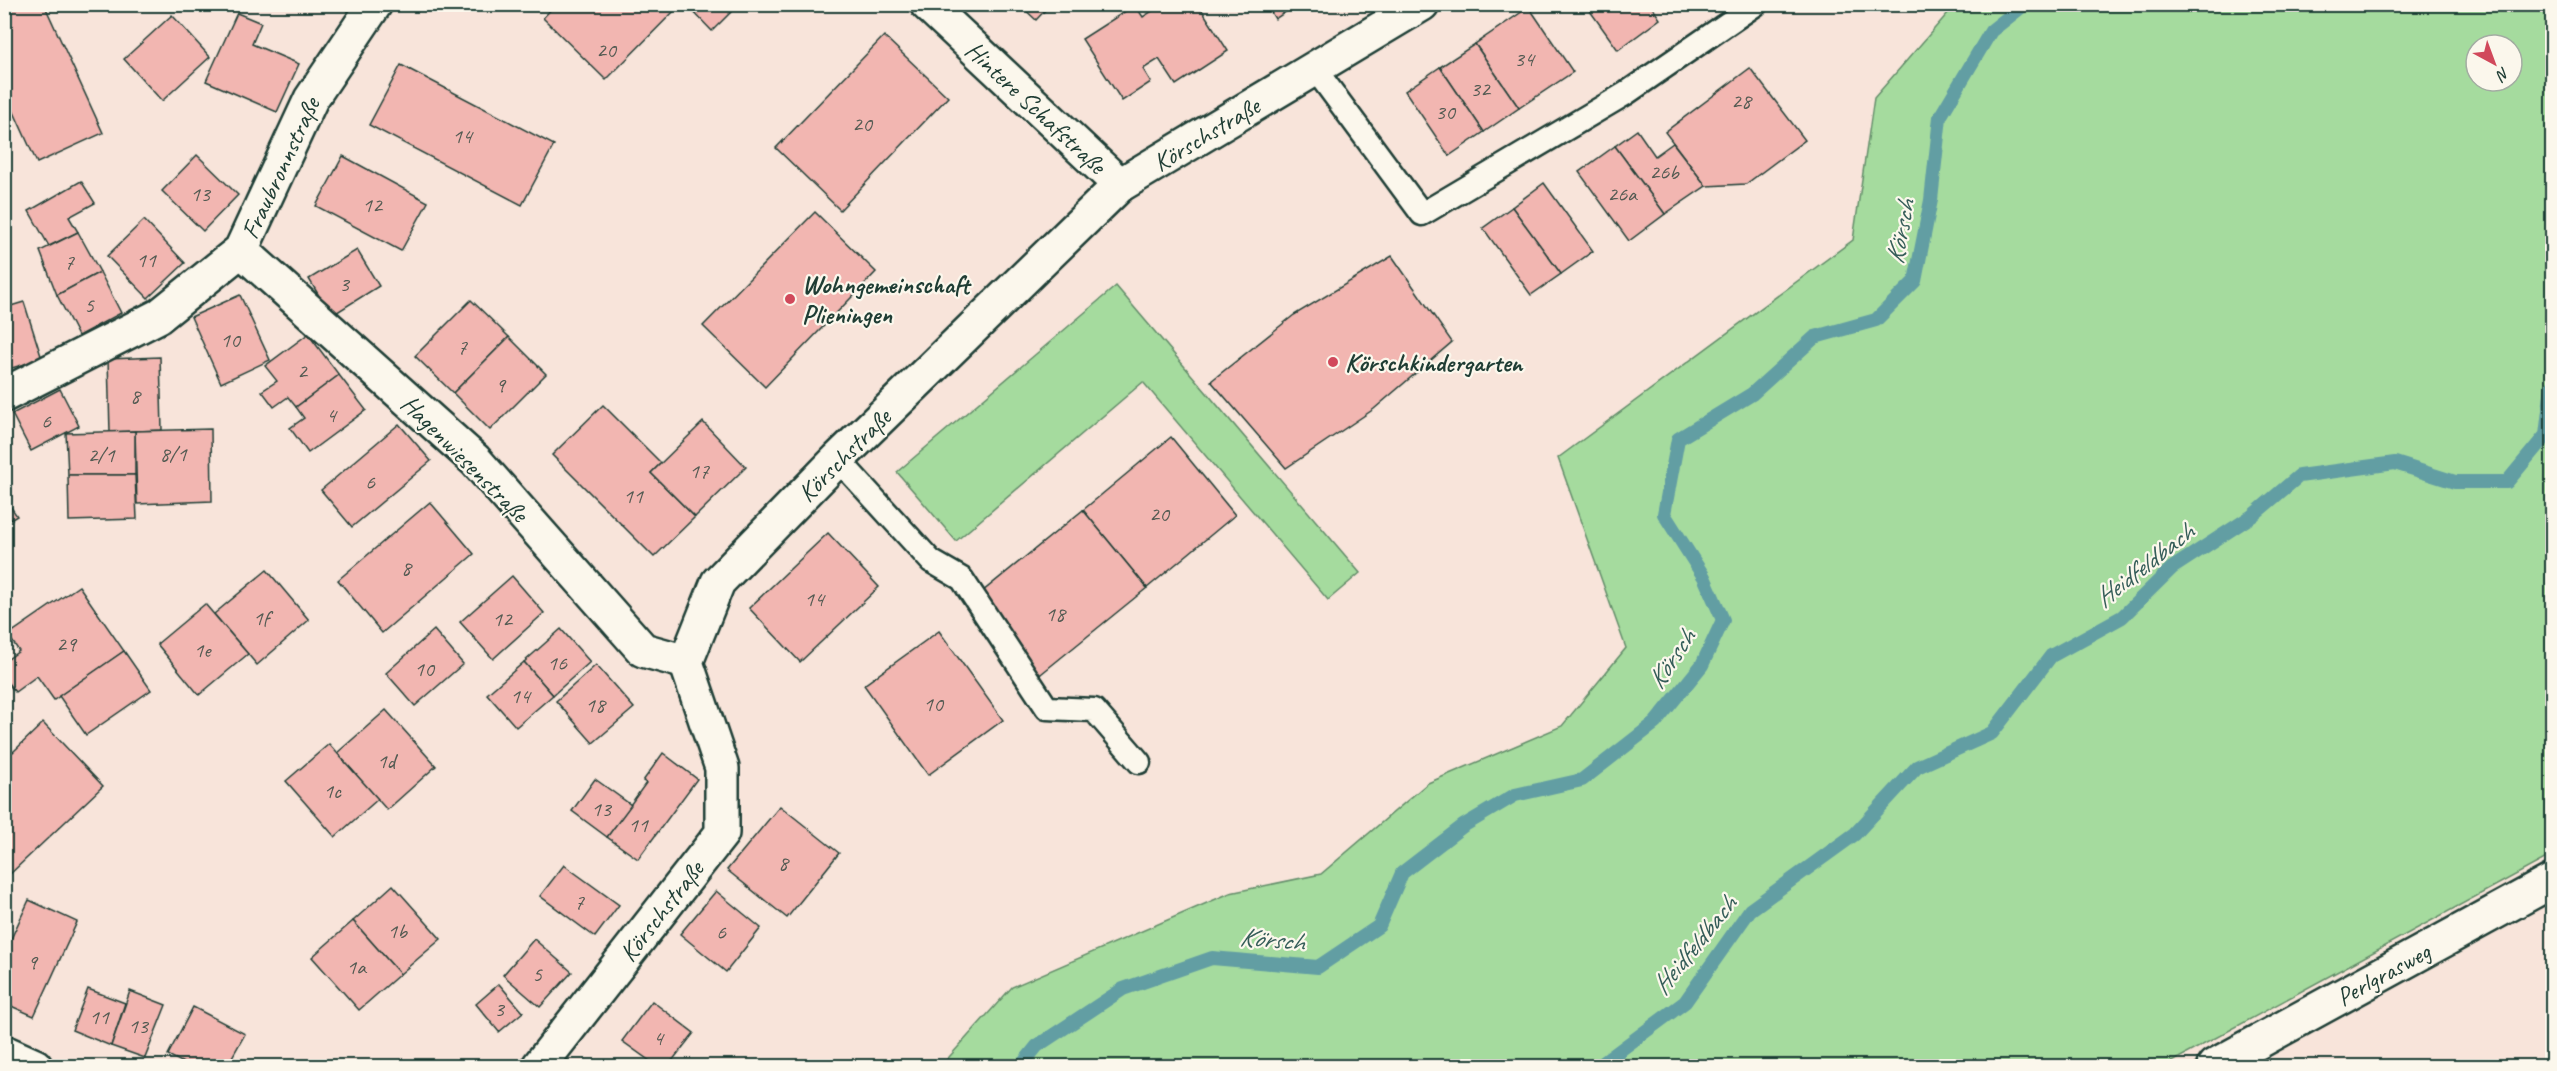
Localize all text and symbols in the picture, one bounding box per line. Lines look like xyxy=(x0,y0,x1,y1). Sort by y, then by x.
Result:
north arrow xyxy=(2464,33,2524,93)
street label: Hintere Schafstraße xyxy=(958,34,1115,183)
house number: 20 xyxy=(596,36,618,64)
house number: 34 xyxy=(1514,45,1536,73)
text: N xyxy=(2491,63,2513,86)
house number: 32 xyxy=(1470,75,1492,103)
house number: 28 xyxy=(1731,87,1753,115)
street label: Körschstraße xyxy=(1147,88,1268,179)
street label: Fraubronnstraße xyxy=(233,90,329,244)
house number: 30 xyxy=(1435,98,1457,126)
house number: 20 xyxy=(852,110,874,138)
house number: 14 xyxy=(452,122,474,150)
house number: 26b xyxy=(1649,158,1680,186)
house number: 13 xyxy=(190,180,212,208)
house number: 26a xyxy=(1607,180,1638,208)
house number: 12 xyxy=(362,191,384,219)
water label: Körsch xyxy=(1877,195,1923,267)
house number: 11 xyxy=(136,246,157,274)
house number: 7 xyxy=(64,248,75,276)
place label: Wohngemeinschaft Plieningen xyxy=(802,268,972,331)
house number: 3 xyxy=(339,270,351,298)
house number: 5 xyxy=(84,291,95,319)
marker: Wohngemeinschaft Plieningen xyxy=(783,292,797,306)
house number: 10 xyxy=(220,326,242,354)
house number: 7 xyxy=(457,333,468,361)
place label: Körschkindergarten xyxy=(1345,346,1524,379)
marker: Körschkindergarten xyxy=(1326,355,1340,369)
house number: 2 xyxy=(297,357,309,385)
house number: 9 xyxy=(495,371,507,399)
house number: 8 xyxy=(130,382,142,410)
street label: Hagenwiesenstraße xyxy=(394,387,537,531)
street label: Körschstraße xyxy=(791,400,900,509)
house number: 4 xyxy=(326,401,338,429)
house number: 6 xyxy=(41,407,52,435)
house number: 8/1 xyxy=(159,440,188,468)
house number: 2/1 xyxy=(87,441,116,469)
house number: 17 xyxy=(689,457,710,485)
house number: 6 xyxy=(365,468,376,496)
house number: 11 xyxy=(623,482,644,510)
house number: 20 xyxy=(1149,500,1171,528)
water label: Heidfeldbach xyxy=(2087,514,2203,615)
house number: 8 xyxy=(401,554,413,582)
house number: 14 xyxy=(804,585,826,613)
house number: 18 xyxy=(1045,600,1067,628)
house number: 1f xyxy=(253,604,274,632)
house number: 12 xyxy=(492,605,514,633)
water label: Körsch xyxy=(1639,621,1705,695)
house number: 29 xyxy=(56,630,78,658)
house number: 1e xyxy=(193,636,212,664)
house number: 16 xyxy=(547,649,568,677)
house number: 10 xyxy=(414,655,436,683)
house number: 14 xyxy=(510,682,532,710)
house number: 10 xyxy=(923,690,945,718)
house number: 18 xyxy=(585,691,607,719)
house number: 1d xyxy=(377,747,399,775)
house number: 1c xyxy=(323,777,342,805)
house number: 13 xyxy=(591,795,613,823)
house number: 11 xyxy=(628,811,649,839)
house number: 8 xyxy=(778,849,790,877)
street label: Körschstraße xyxy=(612,852,713,968)
water label: Heidfeldbach xyxy=(1644,887,1746,1001)
house number: 7 xyxy=(574,888,585,916)
house number: 1b xyxy=(387,917,408,945)
house number: 6 xyxy=(716,918,727,946)
water label: Körsch xyxy=(1238,919,1308,959)
street label: Perlgrasweg xyxy=(2330,934,2438,1014)
house number: 9 xyxy=(27,948,39,976)
house number: 1a xyxy=(346,953,367,981)
house number: 5 xyxy=(532,960,543,988)
house number: 3 xyxy=(494,995,506,1023)
house number: 11 xyxy=(89,1003,110,1031)
house number: 13 xyxy=(128,1012,150,1040)
house number: 4 xyxy=(653,1024,665,1052)

